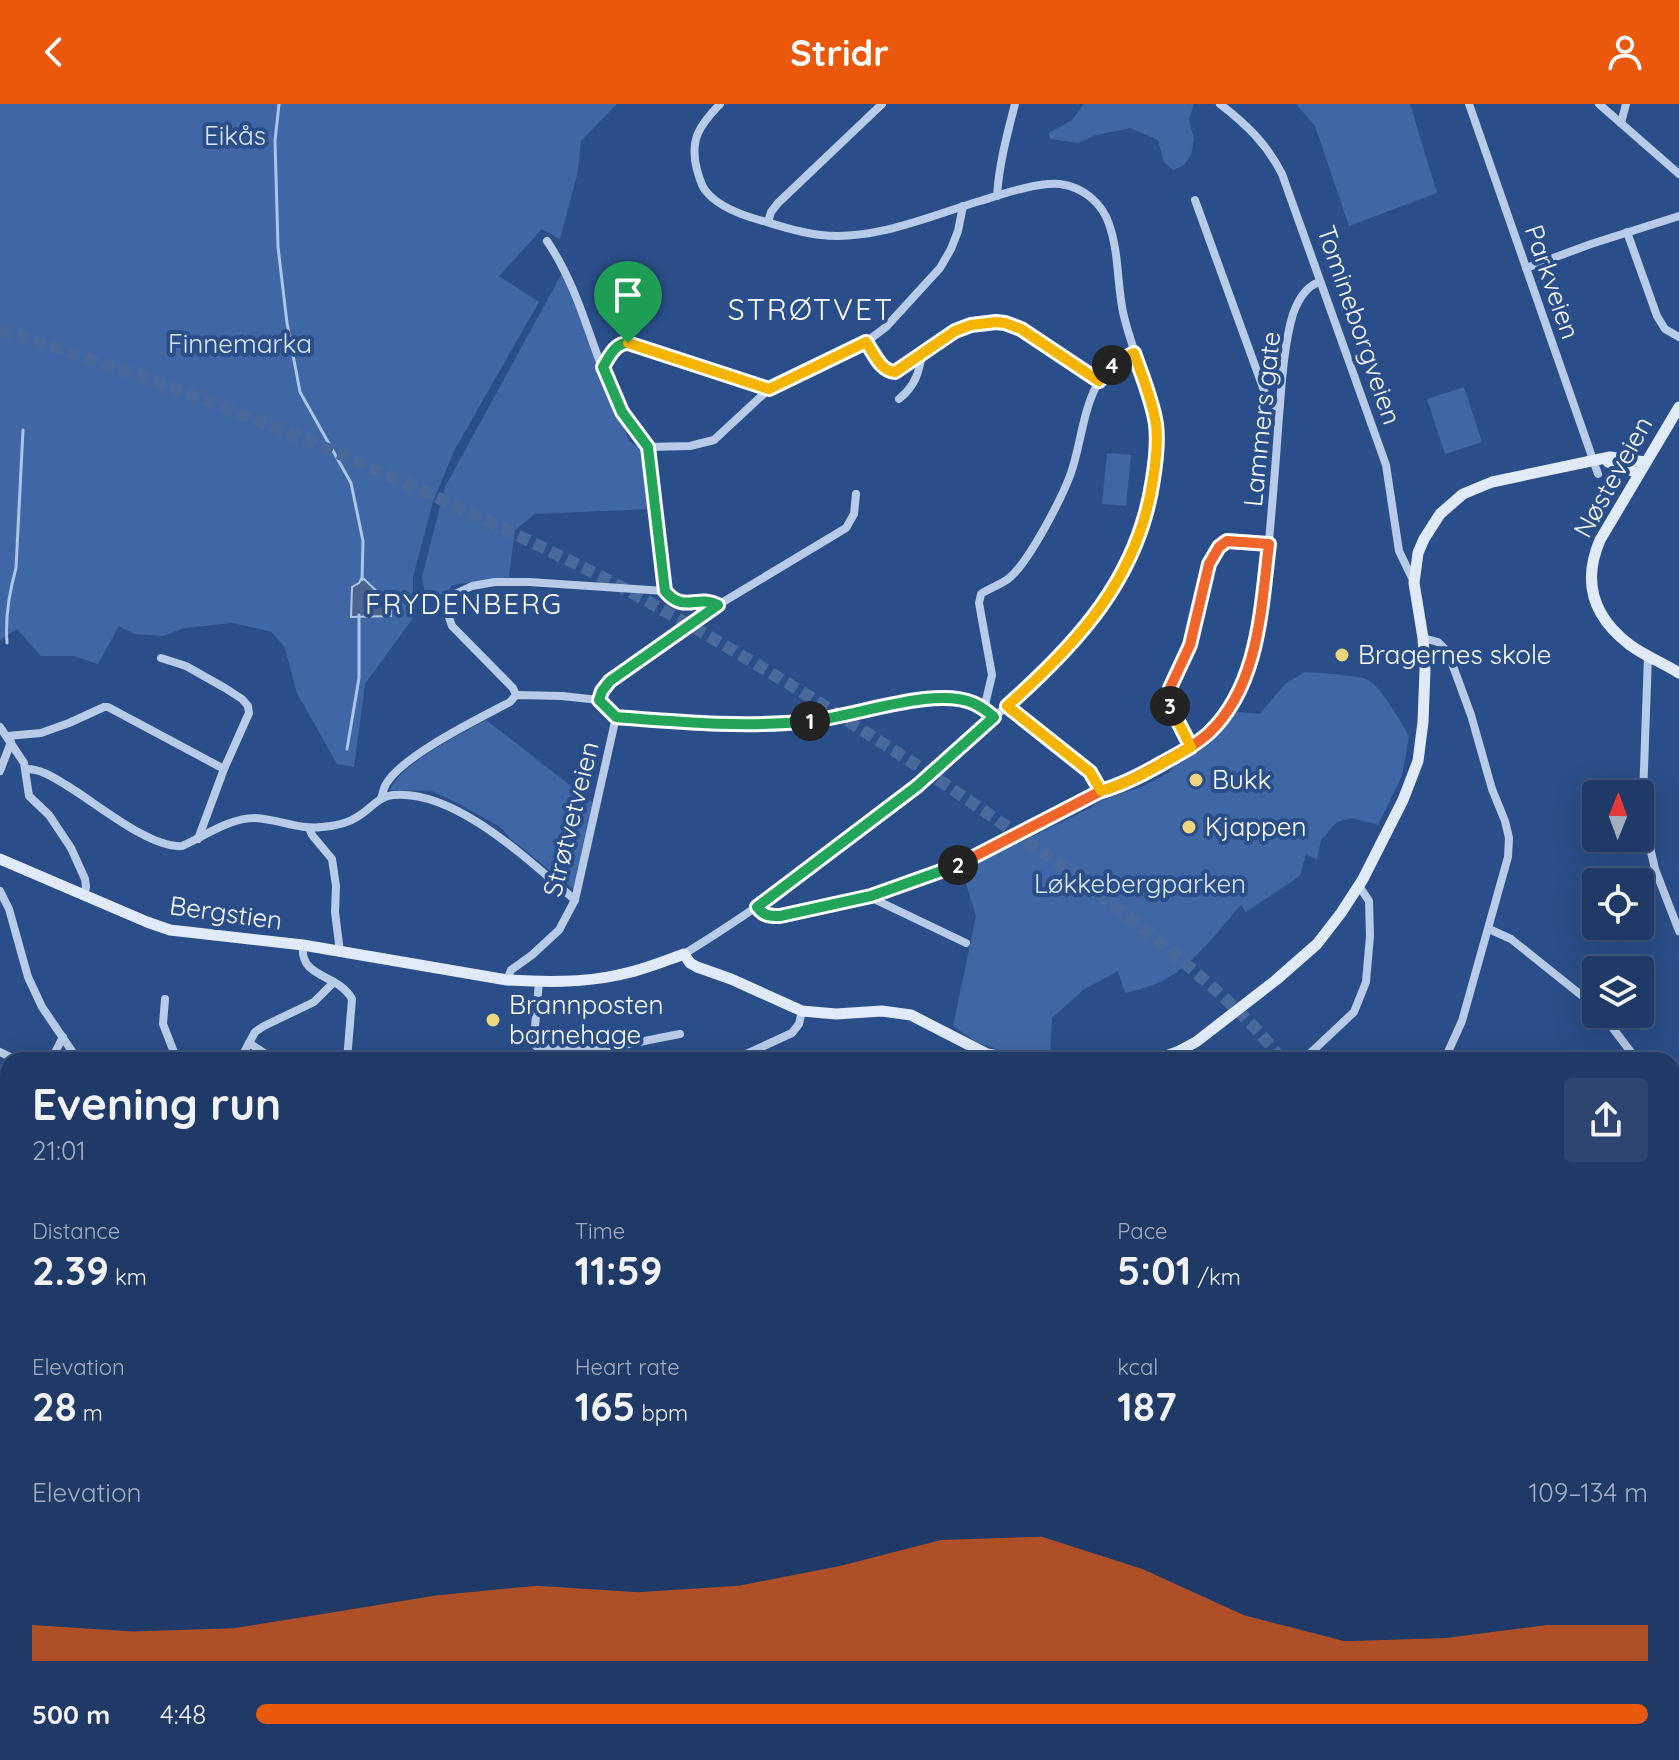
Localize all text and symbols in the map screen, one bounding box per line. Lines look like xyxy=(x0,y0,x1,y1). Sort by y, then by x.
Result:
icon: back xyxy=(32,30,76,74)
text: Stridr xyxy=(790,30,889,75)
icon: person xyxy=(1603,30,1647,74)
park label: Eikås xyxy=(204,119,266,152)
street label: Parkveien xyxy=(1518,220,1587,343)
street label: Tomineborgveien xyxy=(1310,221,1409,429)
pin xyxy=(594,261,662,343)
icon: arrive xyxy=(606,273,650,317)
district label: STRØTVET xyxy=(728,290,894,328)
park label: Finnemarka xyxy=(168,327,312,360)
street label: Lammers gate xyxy=(1236,330,1287,508)
pin: 4 xyxy=(1092,345,1132,385)
text: 4 xyxy=(1106,351,1118,379)
street label: Nøsteveien xyxy=(1566,410,1659,543)
district label: FRYDENBERG xyxy=(365,586,563,621)
place label: Bragernes skole xyxy=(1358,638,1551,671)
marker: Bragernes skole xyxy=(1333,646,1351,664)
pin: 3 xyxy=(1150,686,1190,726)
text: 3 xyxy=(1164,692,1176,720)
pin: 1 xyxy=(790,701,830,741)
text: 1 xyxy=(806,707,814,735)
street label: Strøtvetveien xyxy=(535,738,606,900)
place label: Bukk xyxy=(1212,763,1271,796)
marker: Bukk xyxy=(1187,771,1205,789)
north arrow xyxy=(1582,780,1654,852)
map controls xyxy=(1582,780,1654,1028)
place label: Kjappen xyxy=(1205,810,1307,843)
marker: Kjappen xyxy=(1180,818,1198,836)
pin: 2 xyxy=(938,845,978,885)
text: 2 xyxy=(952,851,964,879)
park label: Løkkebergparken xyxy=(1034,867,1246,900)
button: locate xyxy=(1582,868,1654,940)
street label: Bergstien xyxy=(168,888,285,937)
button: layers xyxy=(1582,956,1654,1028)
place label: Brannposten barnehage xyxy=(509,988,664,1051)
marker: Brannposten barnehage xyxy=(484,1011,502,1029)
text: Evening run xyxy=(32,1076,281,1131)
button: share xyxy=(1564,1078,1648,1162)
text: 21:01 xyxy=(32,1134,86,1167)
text: Distance xyxy=(32,1217,120,1245)
text: Time xyxy=(575,1217,625,1245)
text: Pace xyxy=(1117,1217,1168,1245)
text: 2.39 xyxy=(32,1245,109,1295)
text: 11:59 xyxy=(575,1245,662,1295)
text: 5:01 xyxy=(1117,1245,1191,1295)
text: km xyxy=(109,1263,147,1291)
text: /km xyxy=(1191,1263,1241,1291)
text: Elevation xyxy=(32,1353,125,1381)
text: Heart rate xyxy=(575,1353,680,1381)
text: kcal xyxy=(1117,1353,1158,1381)
text: 28 xyxy=(32,1381,77,1431)
text: 165 xyxy=(575,1381,635,1431)
text: 187 xyxy=(1117,1381,1177,1431)
text: m xyxy=(77,1399,103,1427)
text: bpm xyxy=(635,1399,688,1427)
text: Elevation xyxy=(32,1476,142,1509)
text: 109–134 m xyxy=(1529,1476,1648,1509)
text: 500 m xyxy=(32,1698,110,1731)
text: 4:48 xyxy=(160,1698,206,1731)

